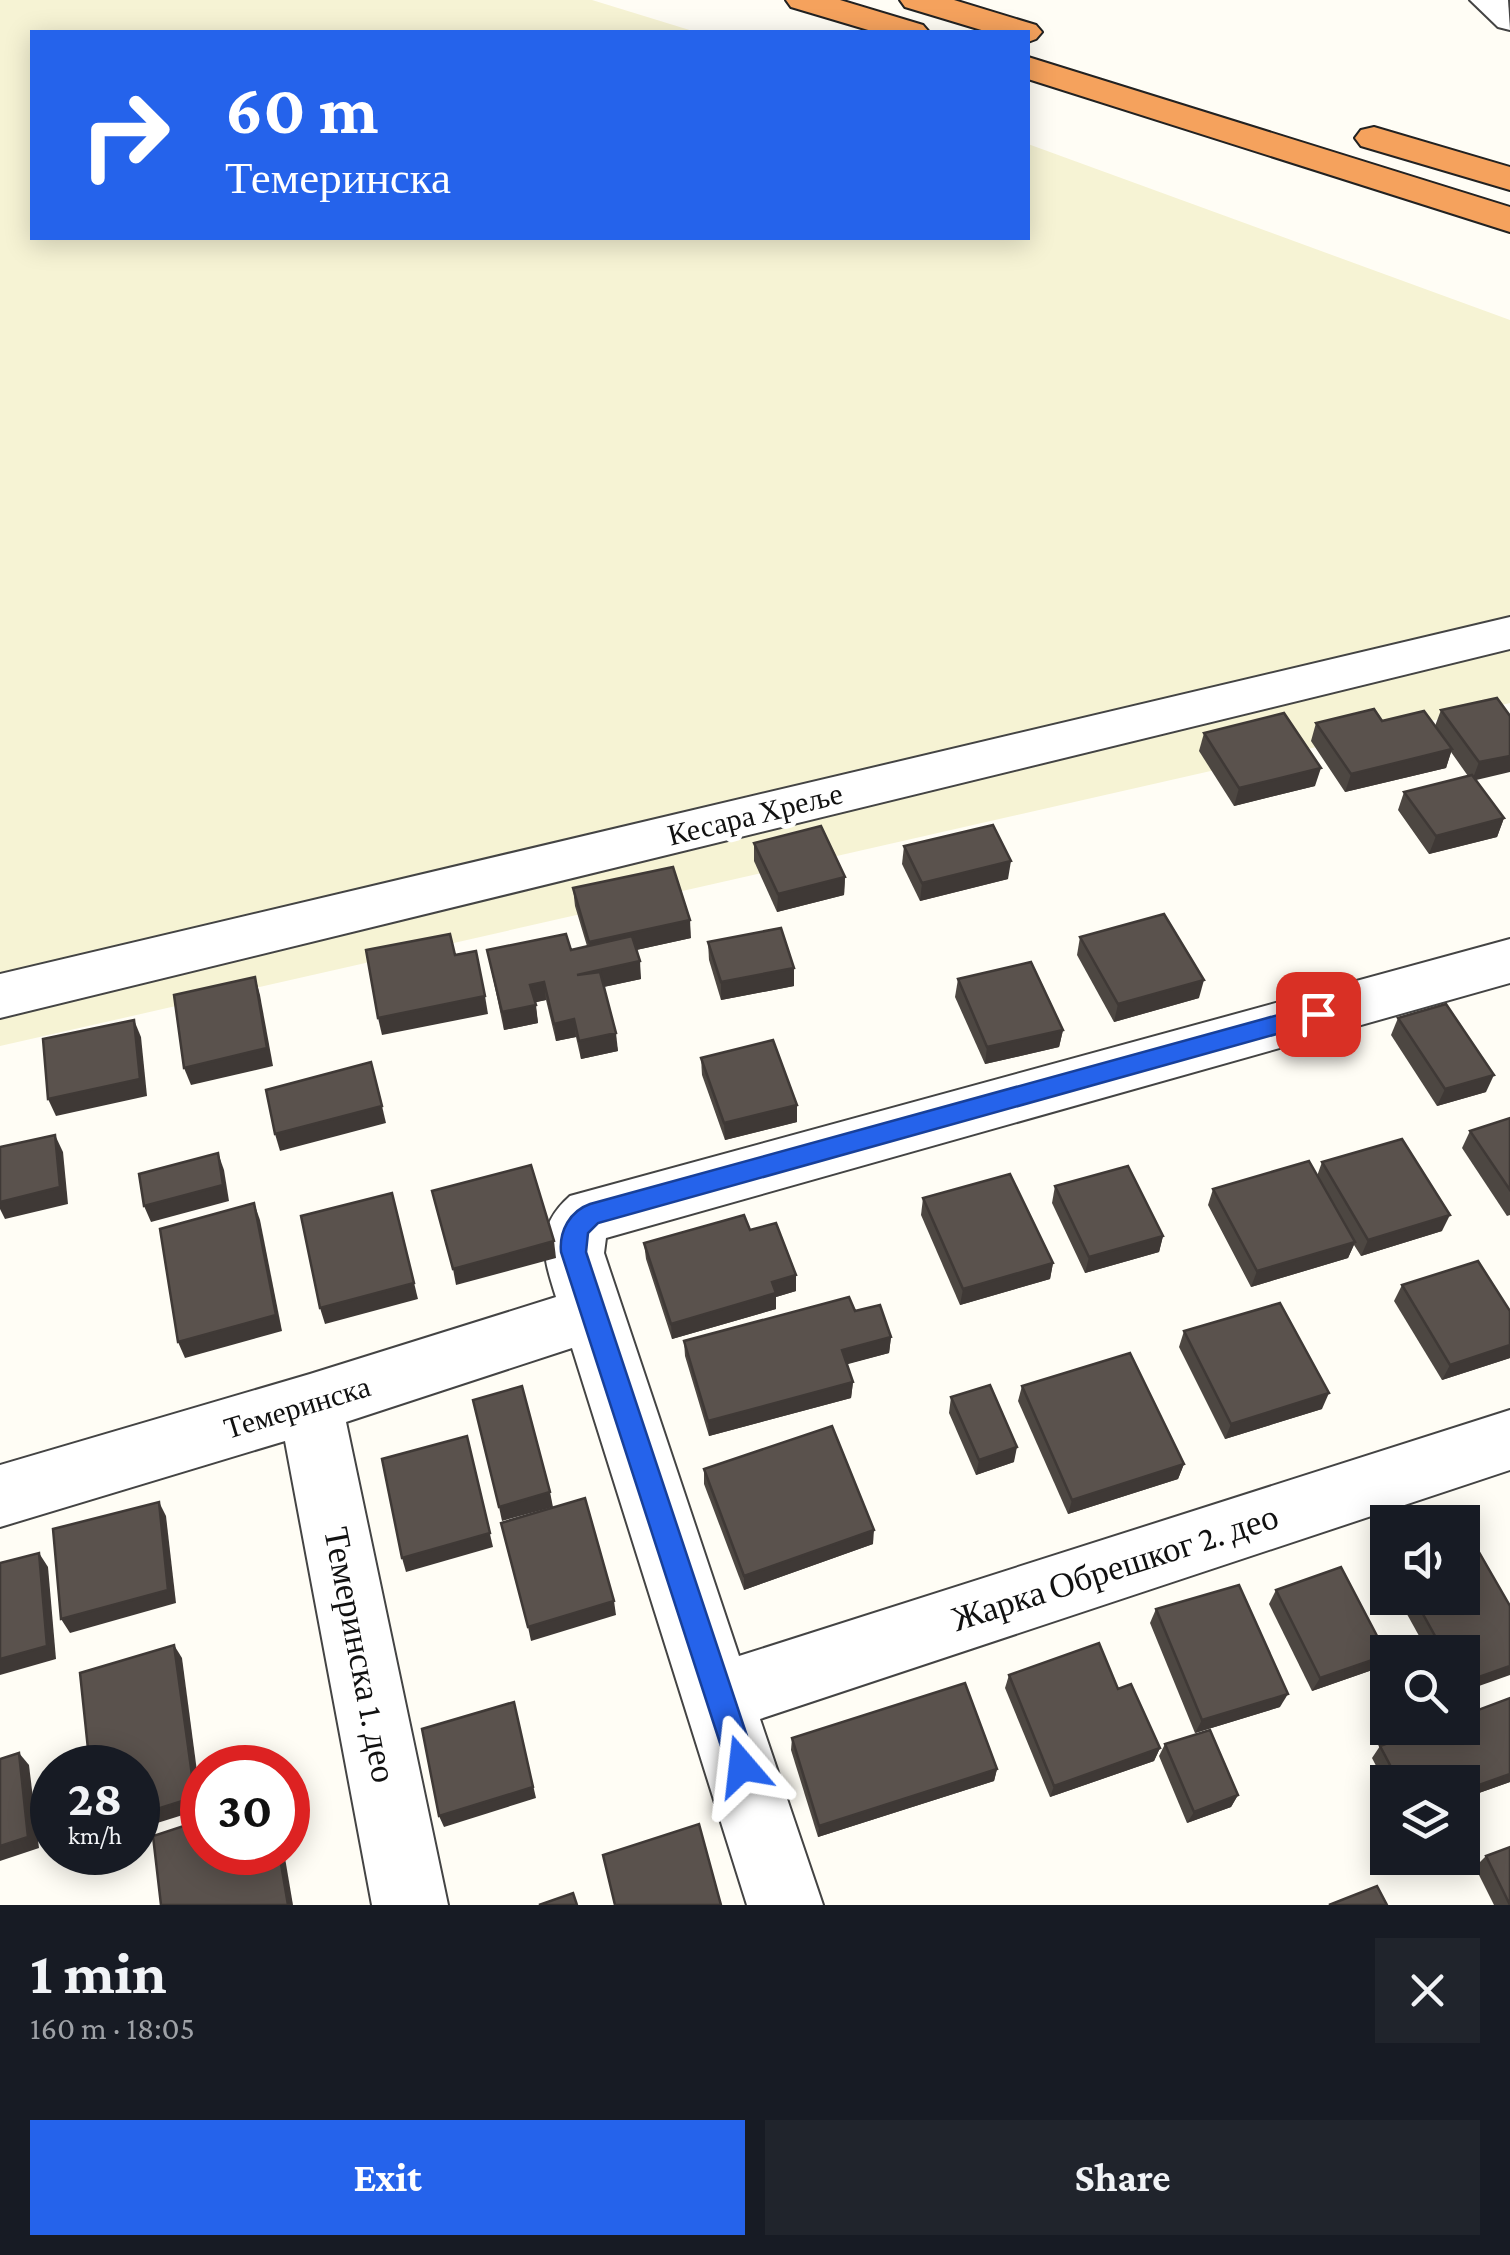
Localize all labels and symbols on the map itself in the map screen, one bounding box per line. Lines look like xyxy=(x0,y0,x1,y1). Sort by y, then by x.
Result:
street label: Кесара Хреље xyxy=(664,776,846,852)
pin xyxy=(1276,972,1361,1057)
street label: Темеринска xyxy=(220,1369,374,1445)
street label: Жарка Обрешког 2. део xyxy=(947,1497,1283,1639)
street label: Темеринска 1. део xyxy=(316,1524,404,1786)
position arrow xyxy=(690,1714,794,1818)
speed limit sign: 30 xyxy=(180,1745,310,1875)

